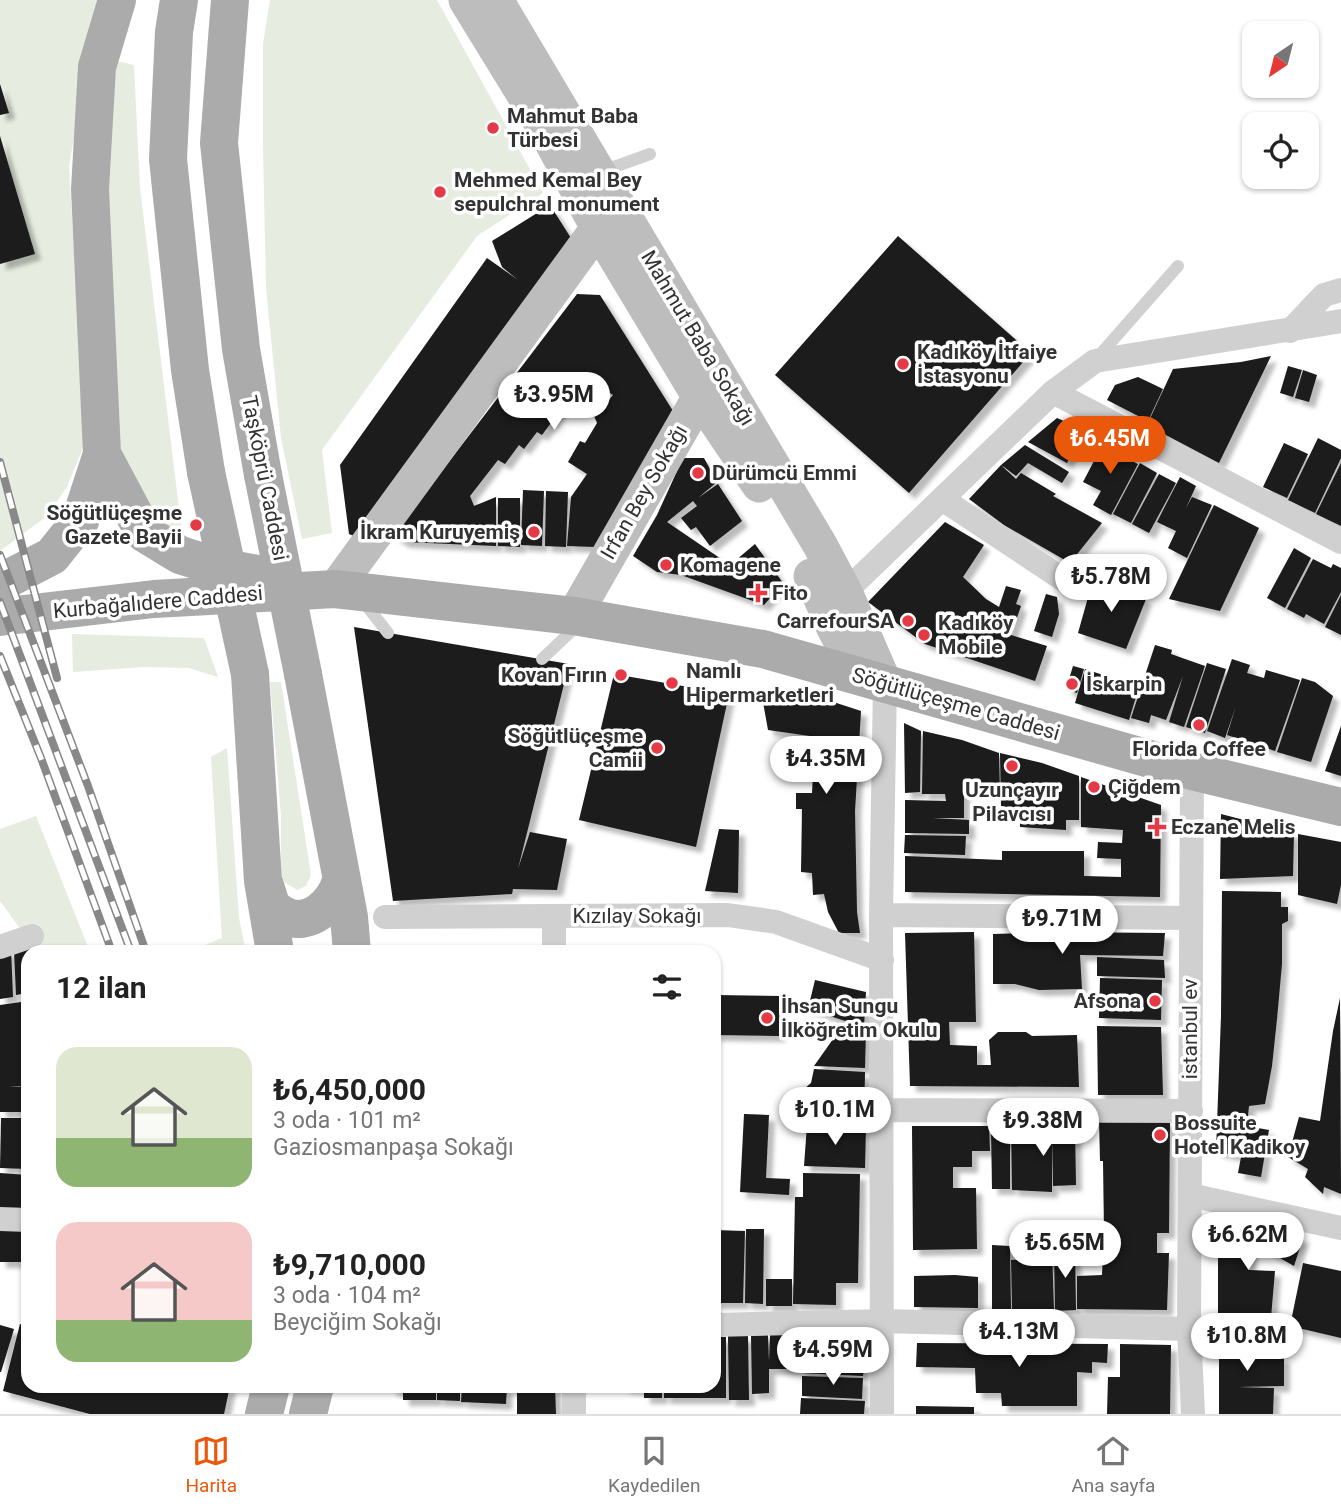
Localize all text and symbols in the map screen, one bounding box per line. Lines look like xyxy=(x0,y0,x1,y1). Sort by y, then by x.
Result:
north arrow xyxy=(1242,21,1320,98)
map controls xyxy=(1242,21,1319,189)
place label: Mahmut Baba Türbesi xyxy=(507,104,638,152)
button: locate xyxy=(1242,112,1319,189)
marker: Mahmut Baba Türbesi xyxy=(485,120,501,136)
place label: Mehmed Kemal Bey sepulchral monument xyxy=(454,168,659,216)
marker: Mehmed Kemal Bey sepulchral monument xyxy=(432,184,448,200)
street label: Mahmut Baba Sokağı xyxy=(636,246,760,430)
place label: Kadıköy İtfaiye İstasyonu xyxy=(917,340,1057,388)
marker: Kadıköy İtfaiye İstasyonu xyxy=(895,356,911,372)
pin: ₺3.95M xyxy=(497,372,611,432)
text: ₺3.95M xyxy=(514,381,594,408)
street label: Taşköprü Caddesi xyxy=(237,393,293,563)
pin: ₺6.45M xyxy=(1053,416,1167,476)
street label: Irfan Bey Sokağı xyxy=(596,421,692,563)
text: ₺6.45M xyxy=(1070,425,1150,452)
place label: Dürümcü Emmi xyxy=(712,461,857,485)
marker: Dürümcü Emmi xyxy=(690,465,706,481)
place label: Söğütlüçeşme Gazete Bayii xyxy=(46,501,182,549)
marker: Söğütlüçeşme Gazete Bayii xyxy=(188,517,204,533)
place label: İkram Kuruyemiş xyxy=(360,520,520,544)
marker: İkram Kuruyemiş xyxy=(526,524,542,540)
place label: Komagene xyxy=(680,553,781,577)
pin: ₺5.78M xyxy=(1054,554,1168,614)
marker: Komagene xyxy=(658,557,674,573)
text: ₺5.78M xyxy=(1071,563,1151,590)
street label: Kurbağalıdere Caddesi xyxy=(52,581,264,623)
place label: Fito xyxy=(772,581,808,605)
marker: Fito xyxy=(750,585,766,601)
place label: CarrefourSA xyxy=(777,609,895,633)
place label: Kadıköy Mobile xyxy=(938,611,1014,659)
marker: CarrefourSA xyxy=(900,613,916,629)
marker: Kadıköy Mobile xyxy=(916,627,932,643)
place label: Namlı Hipermarketleri xyxy=(686,659,834,707)
place label: Kovan Fırın xyxy=(501,663,607,687)
street label: Söğütlüçeşme Caddesi xyxy=(849,663,1063,745)
marker: Kovan Fırın xyxy=(613,667,629,683)
place label: İskarpin xyxy=(1086,672,1162,696)
marker: Namlı Hipermarketleri xyxy=(664,675,680,691)
marker: İskarpin xyxy=(1064,676,1080,692)
marker: Florida Coffee xyxy=(1191,717,1207,733)
place label: Söğütlüçeşme Camii xyxy=(507,724,643,772)
pin: ₺4.35M xyxy=(769,736,883,796)
place label: Florida Coffee xyxy=(1132,737,1266,761)
marker: Söğütlüçeşme Camii xyxy=(649,740,665,756)
text: ₺4.35M xyxy=(786,745,866,772)
marker: Uzunçayır Pilavcısı xyxy=(1004,758,1020,774)
place label: Çiğdem xyxy=(1108,775,1181,799)
place label: Uzunçayır Pilavcısı xyxy=(965,778,1059,826)
marker: Çiğdem xyxy=(1086,779,1102,795)
place label: Eczane Melis xyxy=(1171,815,1296,839)
marker: Eczane Melis xyxy=(1149,819,1165,835)
pin: ₺9.71M xyxy=(1005,897,1119,956)
street label: Kızılay Sokağı xyxy=(572,904,702,928)
text: ₺9.71M xyxy=(1022,905,1102,932)
icon: filters xyxy=(648,968,686,1006)
text: 12 ilan xyxy=(56,970,147,1005)
street label: istanbul ev xyxy=(1178,979,1202,1079)
place label: Afsona xyxy=(1074,989,1141,1013)
marker: Afsona xyxy=(1147,993,1163,1009)
place label: İhsan Sungu İlköğretim Okulu xyxy=(781,994,937,1042)
marker: İhsan Sungu İlköğretim Okulu xyxy=(759,1010,775,1026)
text: ₺6,450,000 xyxy=(273,1072,426,1107)
icon: home xyxy=(112,1075,196,1159)
pin: ₺10.1M xyxy=(778,1088,892,1147)
text: ₺10.1M xyxy=(795,1096,875,1123)
pin: ₺9.38M xyxy=(986,1098,1100,1158)
text: 3 oda · 101 m² xyxy=(273,1107,421,1134)
text: ₺9.38M xyxy=(1003,1107,1083,1134)
place label: Bossuite Hotel Kadikoy xyxy=(1174,1111,1306,1159)
marker: Bossuite Hotel Kadikoy xyxy=(1152,1127,1168,1143)
text: Gaziosmanpaşa Sokağı xyxy=(273,1134,514,1161)
pin: ₺6.62M xyxy=(1191,1212,1305,1272)
pin: ₺5.65M xyxy=(1008,1220,1122,1280)
text: ₺6.62M xyxy=(1208,1221,1288,1248)
text: ₺5.65M xyxy=(1025,1229,1105,1256)
text: ₺9,710,000 xyxy=(273,1247,426,1282)
icon: home xyxy=(112,1250,196,1334)
text: 3 oda · 104 m² xyxy=(273,1282,421,1309)
text: Beyciğim Sokağı xyxy=(273,1309,442,1336)
pin: ₺4.13M xyxy=(962,1310,1076,1369)
pin: ₺10.8M xyxy=(1190,1314,1304,1373)
text: ₺4.13M xyxy=(979,1318,1059,1345)
text: ₺10.8M xyxy=(1207,1322,1287,1349)
pin: ₺4.59M xyxy=(776,1328,890,1387)
text: ₺4.59M xyxy=(793,1336,873,1363)
tab: Harita xyxy=(186,1432,237,1497)
tab: Kaydedilen xyxy=(608,1432,700,1497)
tab: Ana sayfa xyxy=(1071,1432,1155,1497)

